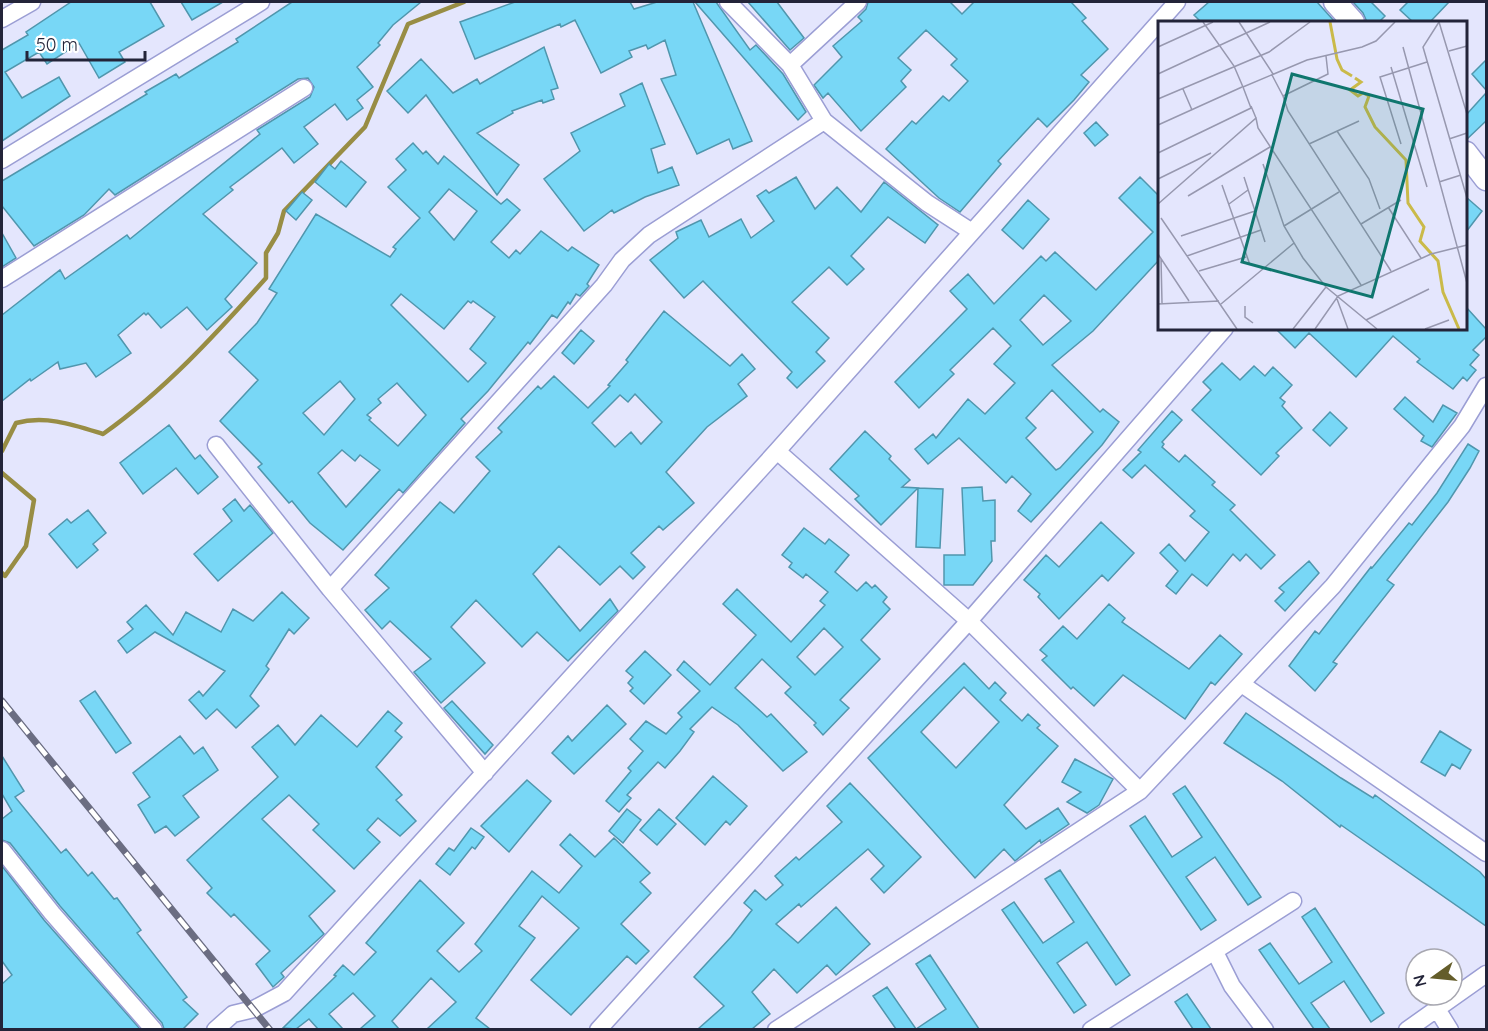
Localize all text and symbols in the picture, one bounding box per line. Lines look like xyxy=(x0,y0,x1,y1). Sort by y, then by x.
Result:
inset map xyxy=(1158,21,1467,330)
scale bar xyxy=(27,24,146,62)
text: 50 m xyxy=(36,33,78,56)
north arrow xyxy=(1404,947,1464,1007)
text: N xyxy=(1408,973,1431,989)

